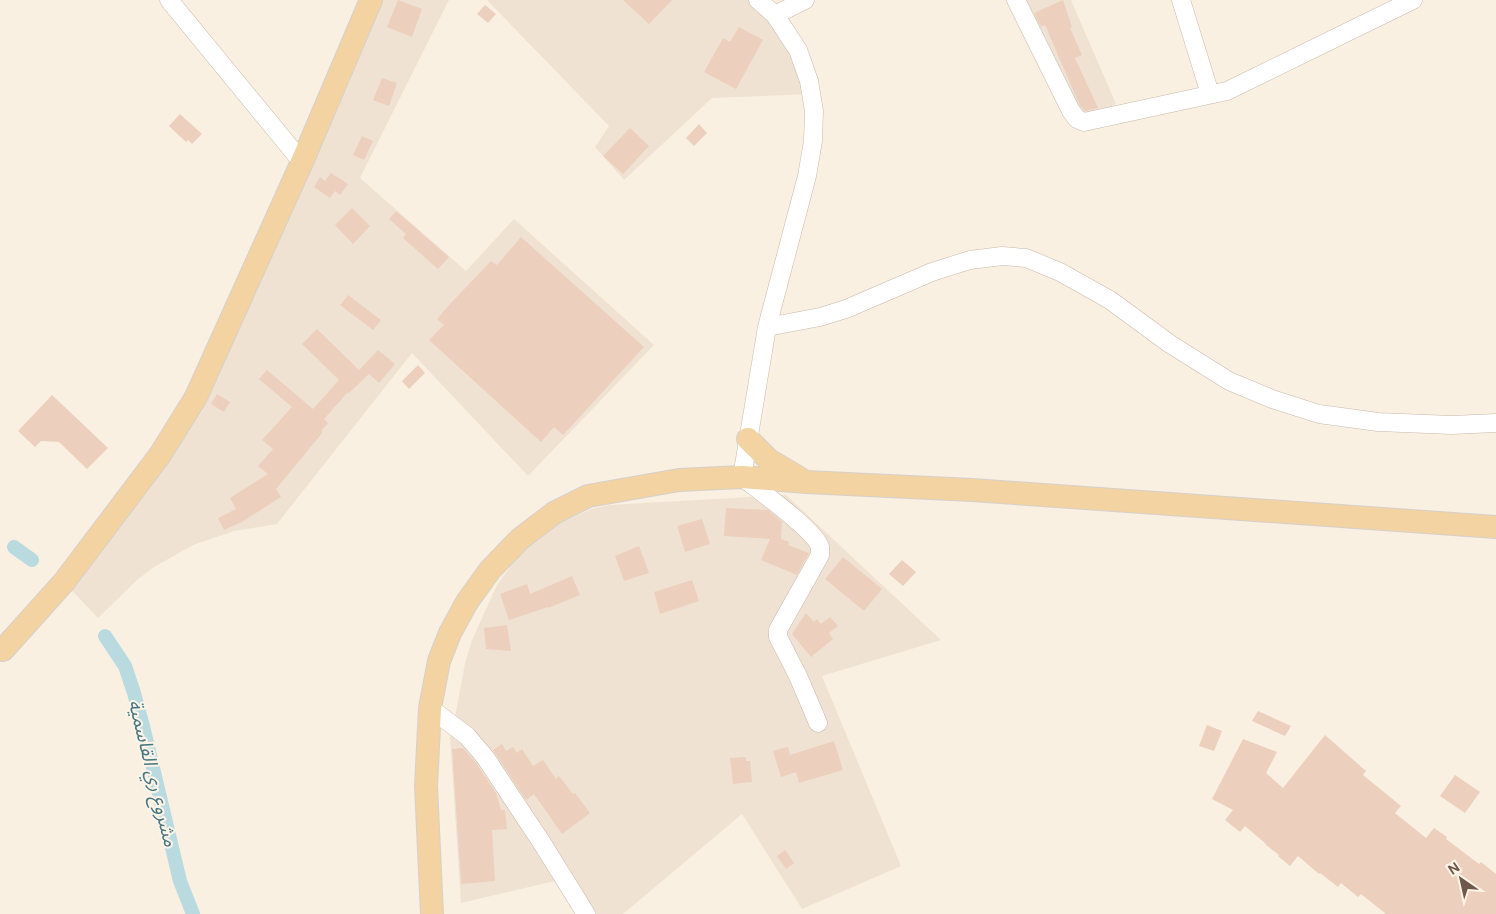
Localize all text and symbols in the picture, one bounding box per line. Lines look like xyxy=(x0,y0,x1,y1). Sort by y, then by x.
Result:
water label: مشروع ري القاسمية xyxy=(120,697,183,850)
north arrow xyxy=(1436,854,1486,904)
text: N xyxy=(1444,858,1463,879)

